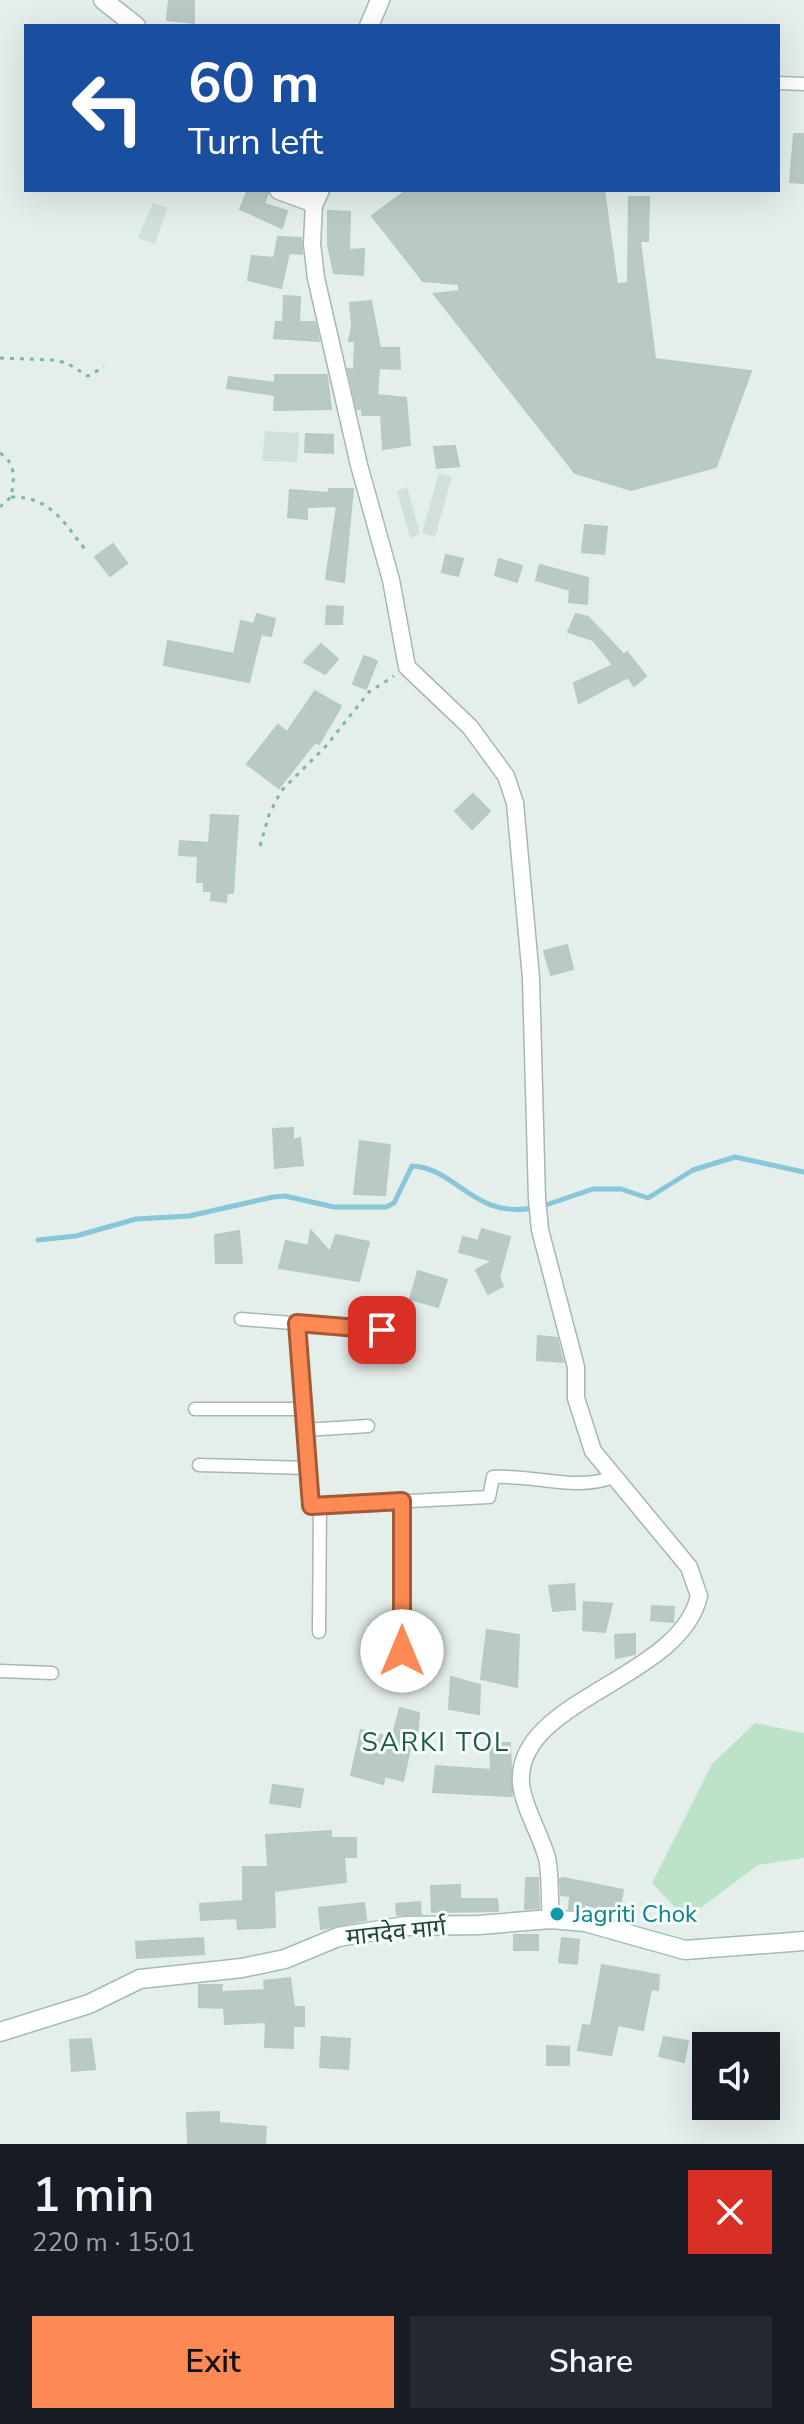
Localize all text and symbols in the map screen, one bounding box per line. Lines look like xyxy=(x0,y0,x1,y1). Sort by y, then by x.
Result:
text: 60 m xyxy=(188,45,319,122)
icon: left xyxy=(56,56,160,160)
text: Turn left xyxy=(188,118,323,167)
pin xyxy=(348,1296,416,1364)
icon: arrive xyxy=(360,1308,404,1352)
position arrow xyxy=(360,1609,444,1693)
district label: SARKI TOL xyxy=(362,1725,510,1760)
place label: Jagriti Chok xyxy=(572,1898,698,1930)
marker: Jagriti Chok xyxy=(548,1905,566,1923)
street label: मानदेव मार्ग xyxy=(344,1911,448,1953)
map controls xyxy=(692,2032,780,2120)
button: sound xyxy=(692,2032,780,2120)
text: 1 min xyxy=(32,2162,154,2228)
button: close xyxy=(688,2170,772,2254)
text: 220 m · 15:01 xyxy=(32,2225,195,2260)
button: Exit xyxy=(32,2316,394,2408)
button: Share xyxy=(410,2316,772,2408)

